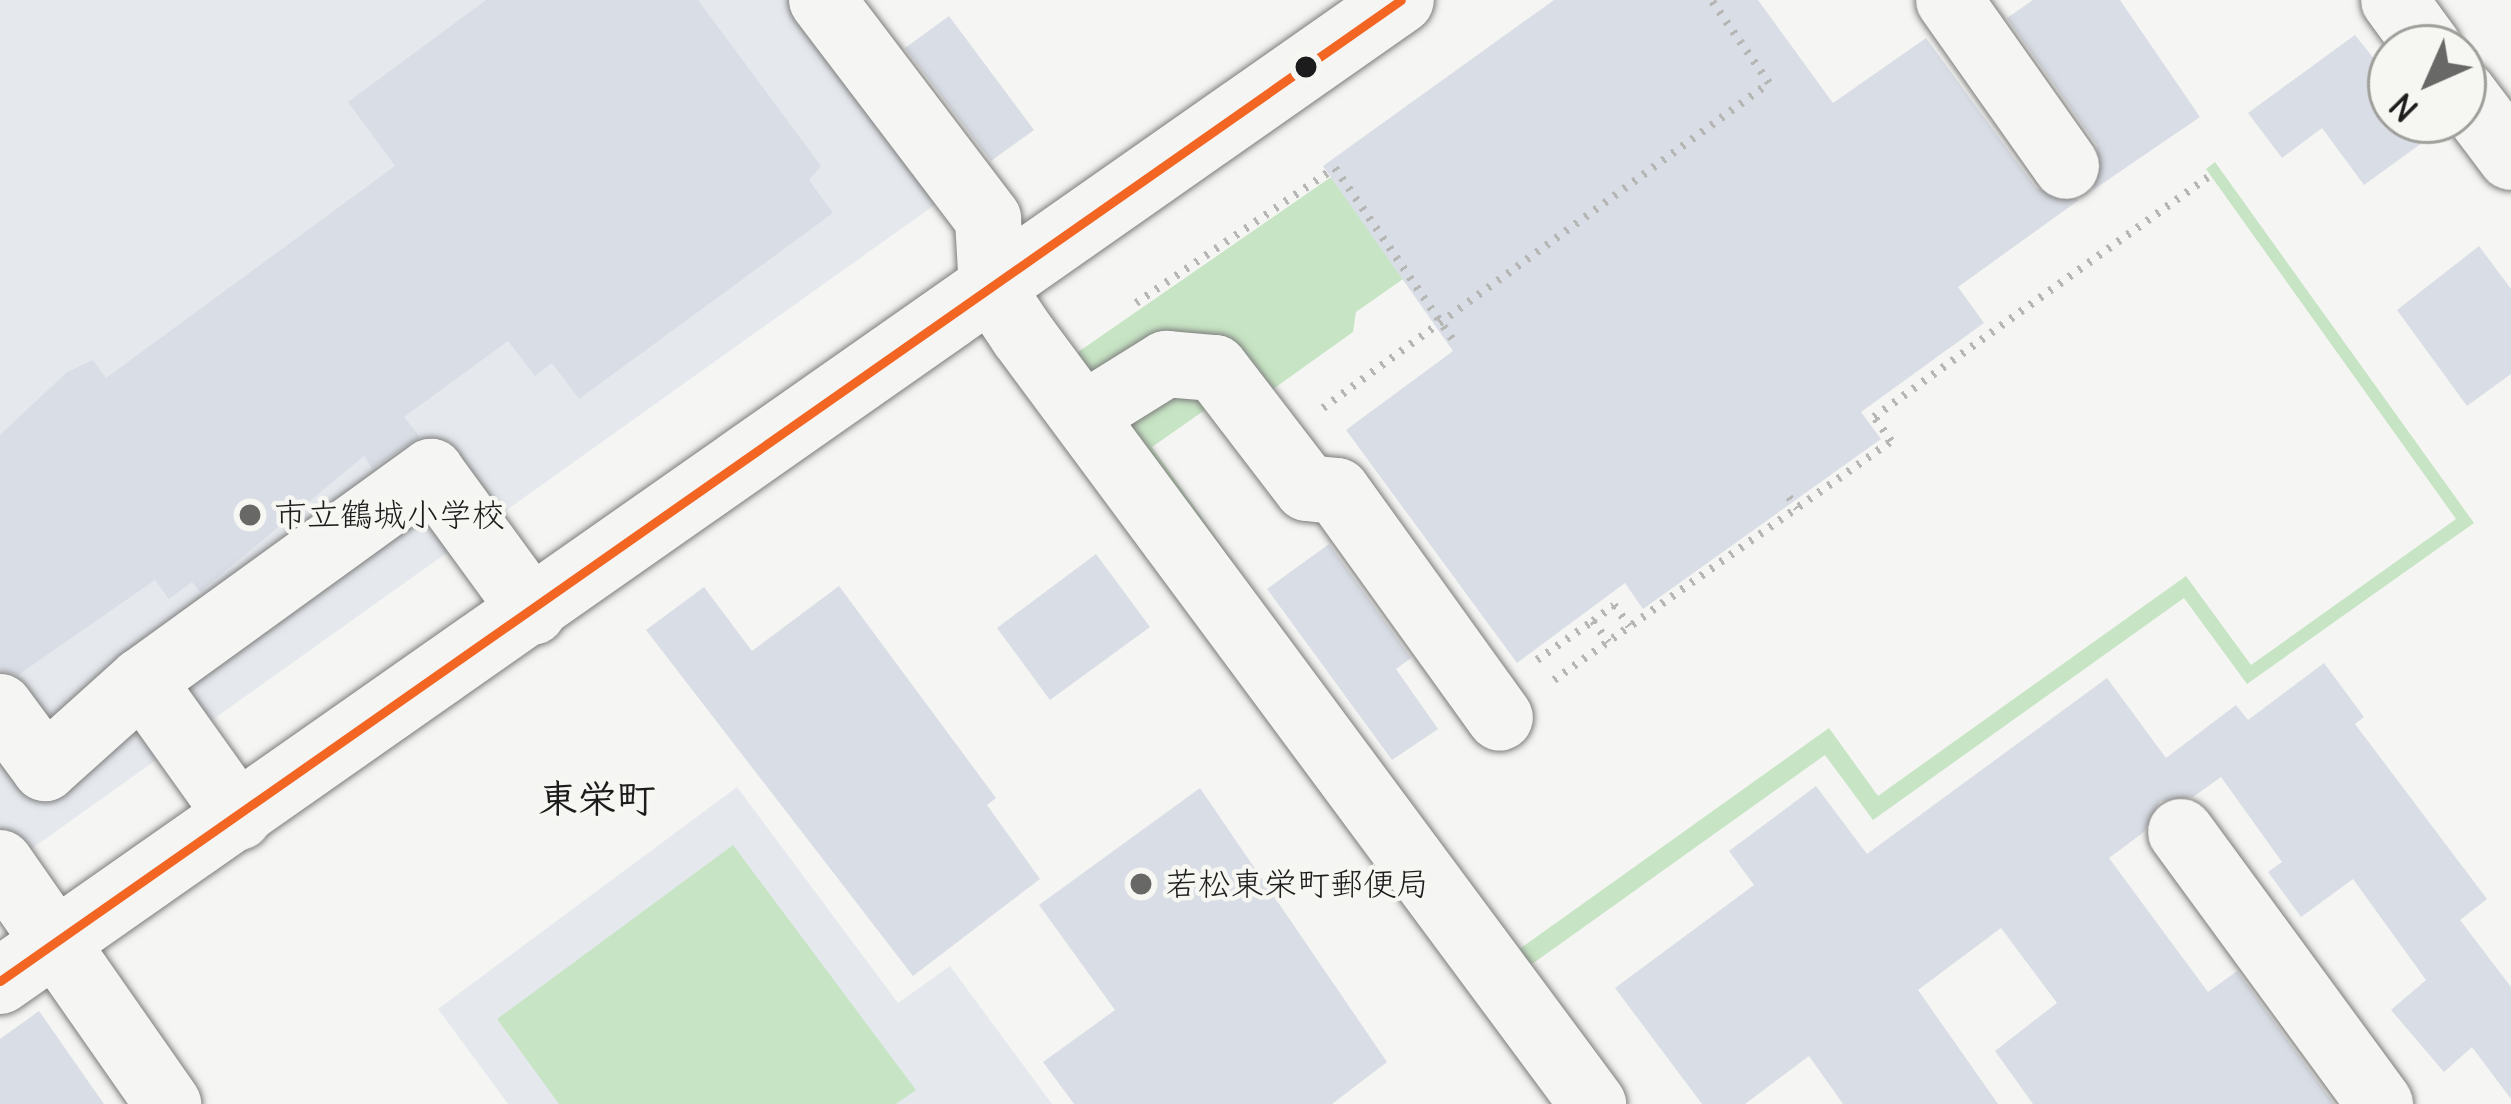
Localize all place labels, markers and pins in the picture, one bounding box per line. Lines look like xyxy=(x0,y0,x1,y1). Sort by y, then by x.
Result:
unlabelled marker xyxy=(1295,56,1317,78)
place label: 市立鶴城小学校 xyxy=(274,495,505,535)
marker: 市立鶴城小学校 xyxy=(237,502,263,528)
place label: 若松東栄町郵便局 xyxy=(1165,864,1429,904)
marker: 若松東栄町郵便局 xyxy=(1128,871,1154,897)

